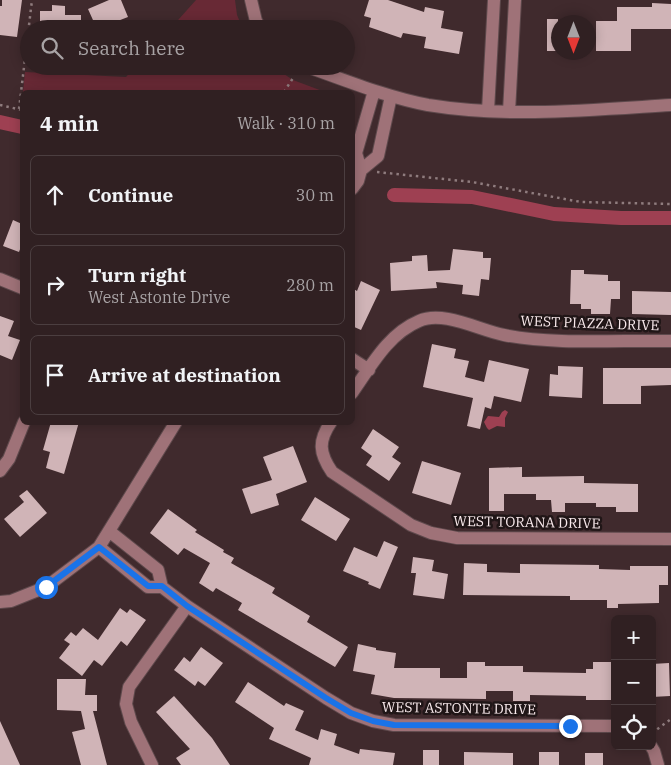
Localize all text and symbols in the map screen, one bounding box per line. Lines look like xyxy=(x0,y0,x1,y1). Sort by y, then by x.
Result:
north arrow xyxy=(551,15,596,60)
search box xyxy=(20,20,355,75)
icon: search xyxy=(38,34,66,62)
text: Search here xyxy=(78,36,185,60)
text: 4 min xyxy=(40,109,99,137)
text: Walk · 310 m xyxy=(237,113,335,133)
icon: ahead xyxy=(41,181,69,209)
text: Continue xyxy=(88,183,173,207)
text: 30 m xyxy=(296,185,334,205)
text: Turn right xyxy=(88,263,186,287)
icon: right xyxy=(41,271,69,299)
text: 280 m xyxy=(286,275,334,295)
text: West Astonte Drive xyxy=(88,287,230,307)
street label: WEST PIAZZA DRIVE xyxy=(520,312,660,334)
icon: arrive xyxy=(41,361,69,389)
text: Arrive at destination xyxy=(88,363,281,387)
street label: WEST TORANA DRIVE xyxy=(453,512,601,532)
route start xyxy=(35,576,58,599)
map controls xyxy=(611,615,656,750)
button: + xyxy=(611,615,656,660)
button: − xyxy=(611,660,656,705)
street label: WEST ASTONTE DRIVE xyxy=(382,698,536,718)
button: locate xyxy=(611,705,656,750)
route end xyxy=(559,715,582,738)

